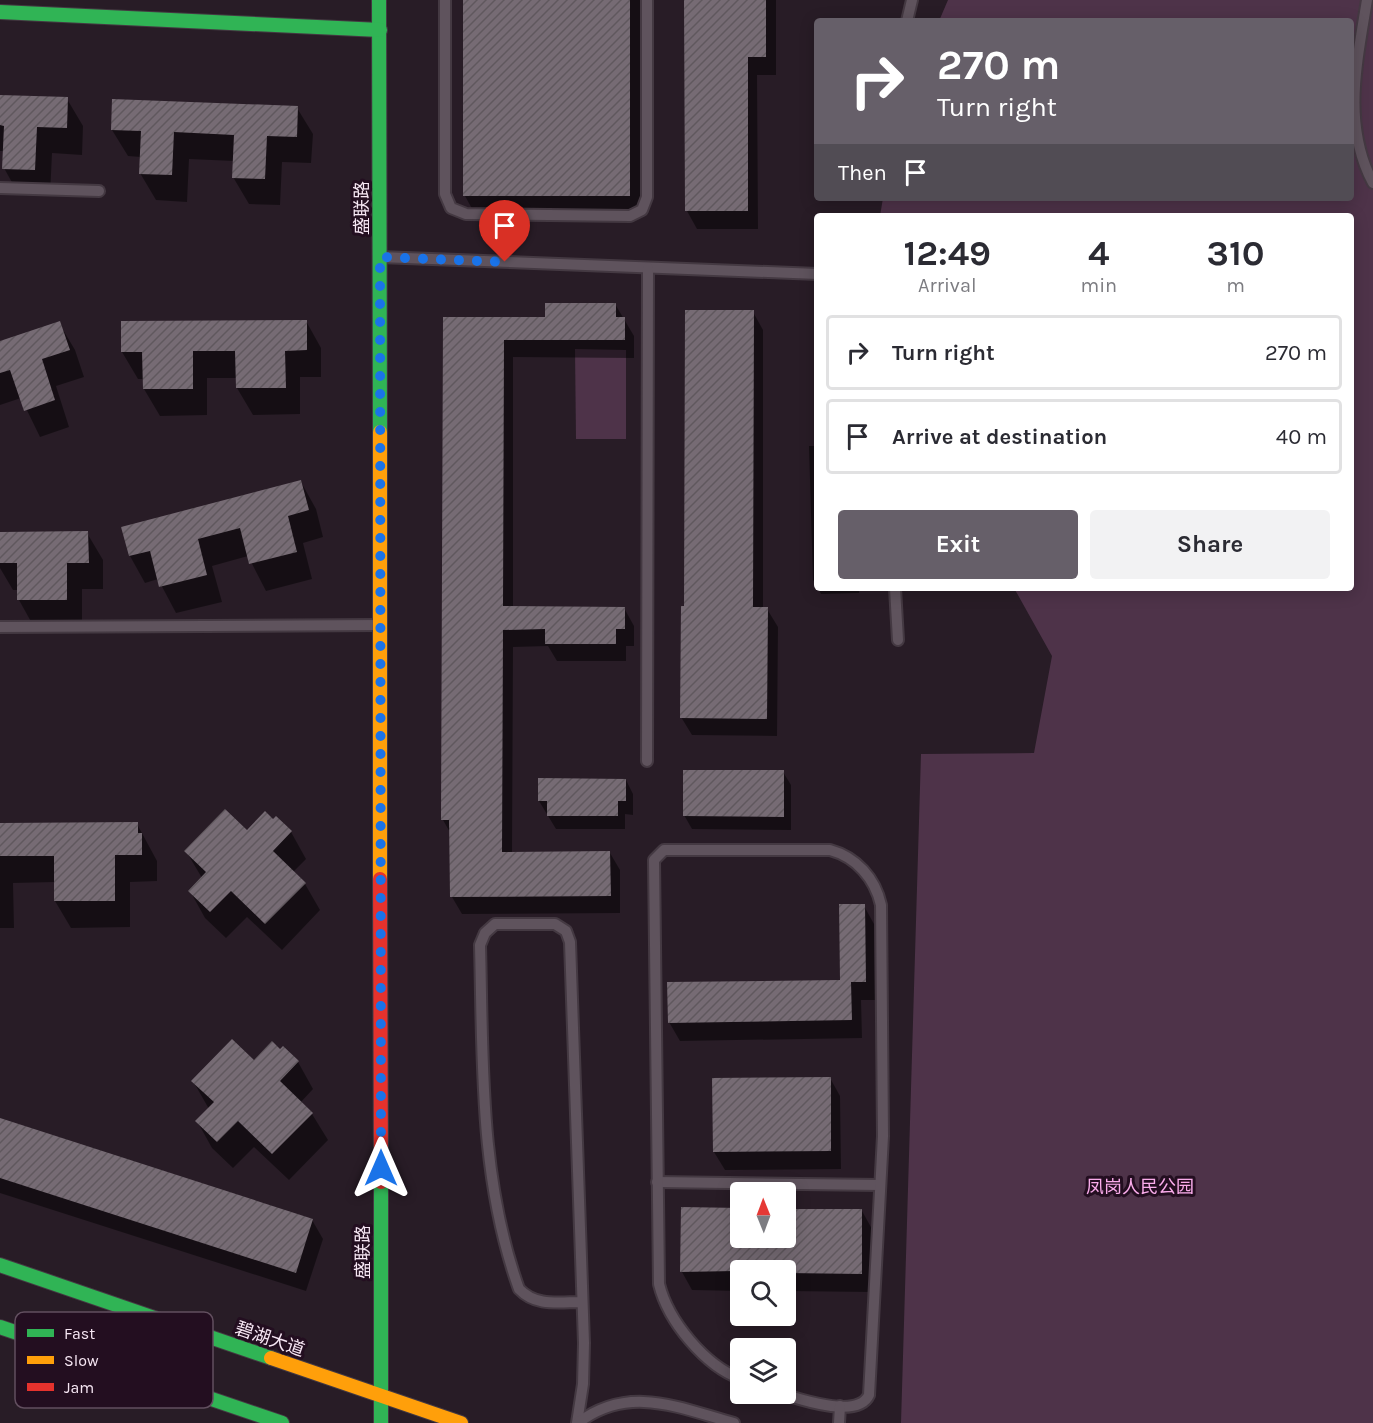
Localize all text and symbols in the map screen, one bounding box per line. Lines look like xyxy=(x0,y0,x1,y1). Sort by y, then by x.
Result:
text: 270 m xyxy=(937,40,1060,90)
icon: right xyxy=(838,42,916,120)
text: Turn right xyxy=(937,91,1057,123)
icon: arrive xyxy=(899,156,932,189)
text: Then xyxy=(838,160,887,186)
street label: 盛联路 xyxy=(351,181,373,235)
pin xyxy=(479,200,530,262)
icon: arrive xyxy=(488,209,521,242)
text: 12:49 xyxy=(903,232,991,274)
text: 4 xyxy=(1088,232,1110,274)
text: 310 xyxy=(1207,232,1265,274)
text: Arrival xyxy=(918,274,977,297)
text: min xyxy=(1080,274,1117,297)
text: m xyxy=(1226,274,1245,297)
icon: right xyxy=(841,336,874,369)
text: Turn right xyxy=(892,340,995,366)
text: 270 m xyxy=(1265,340,1327,366)
icon: arrive xyxy=(841,420,874,453)
text: Arrive at destination xyxy=(892,424,1107,450)
text: 40 m xyxy=(1276,424,1327,450)
button: Exit xyxy=(838,510,1078,579)
button: Share xyxy=(1090,510,1330,579)
position arrow xyxy=(349,1136,413,1200)
park label: 凤岗人民公园 xyxy=(1086,1176,1194,1198)
north arrow xyxy=(730,1182,796,1248)
map controls xyxy=(730,1182,796,1404)
street label: 盛联路 xyxy=(352,1225,374,1279)
button: search xyxy=(730,1260,796,1326)
legend xyxy=(15,1312,213,1408)
street label: 碧湖大道 xyxy=(232,1317,308,1361)
text: Fast xyxy=(64,1324,95,1343)
button: layers xyxy=(730,1338,796,1404)
text: Slow xyxy=(64,1351,99,1370)
text: Jam xyxy=(64,1378,94,1397)

